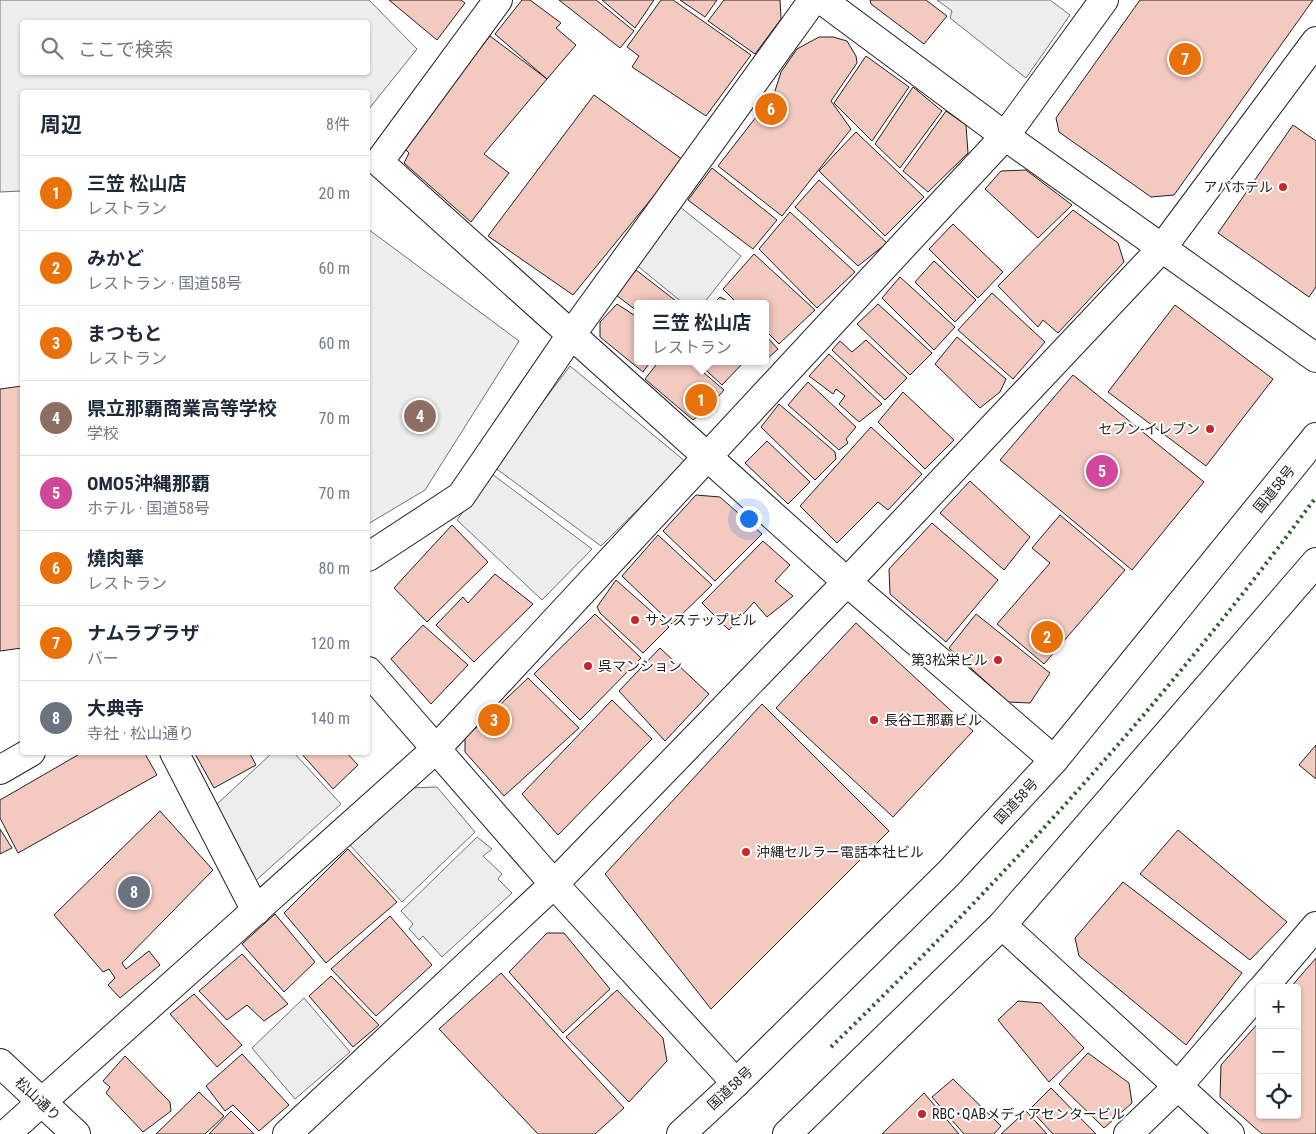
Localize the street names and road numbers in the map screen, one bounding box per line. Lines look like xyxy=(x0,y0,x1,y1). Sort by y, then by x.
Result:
street label: 国道58号 xyxy=(1250,462,1298,516)
street label: 国道58号 xyxy=(991,775,1041,827)
street label: 国道58号 xyxy=(704,1063,756,1113)
street label: 松山通り xyxy=(12,1074,64,1124)

